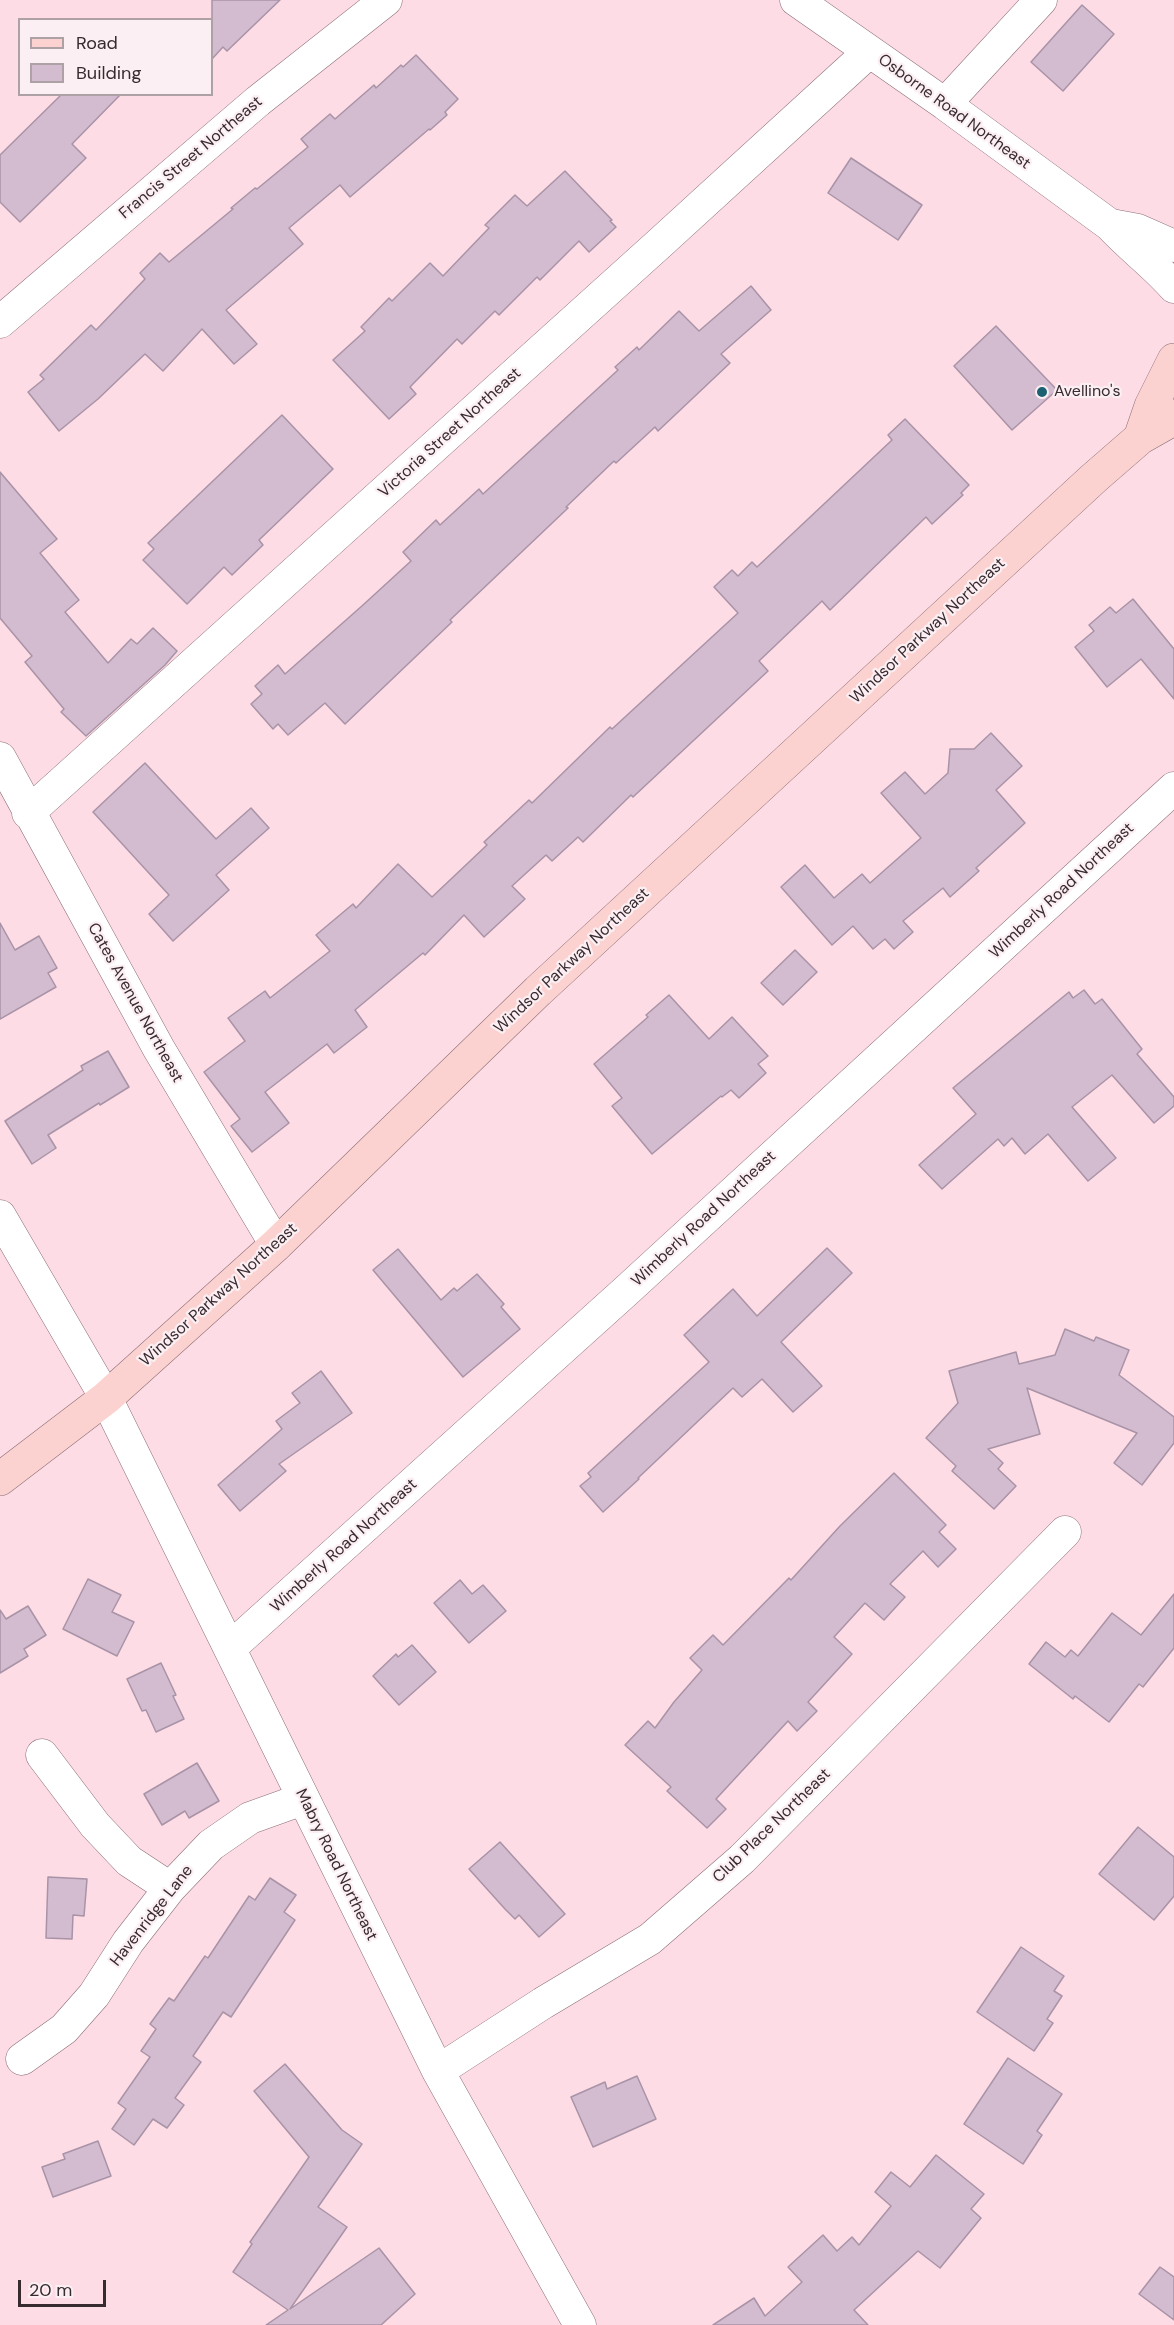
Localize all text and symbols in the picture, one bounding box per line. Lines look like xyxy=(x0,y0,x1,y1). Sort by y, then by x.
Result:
legend xyxy=(18,18,213,96)
text: Road xyxy=(76,31,118,55)
street label: Osborne Road Northeast xyxy=(874,50,1034,174)
text: Building xyxy=(76,61,141,85)
street label: Francis Street Northeast xyxy=(116,92,266,224)
street label: Victoria Street Northeast xyxy=(375,364,525,502)
place label: Avellino's xyxy=(1054,382,1120,402)
marker: Avellino's xyxy=(1035,385,1049,399)
street label: Windsor Parkway Northeast xyxy=(846,554,1010,708)
street label: Wimberly Road Northeast xyxy=(986,819,1138,963)
street label: Windsor Parkway Northeast xyxy=(490,884,654,1038)
street label: Cates Avenue Northeast xyxy=(83,920,187,1086)
street label: Wimberly Road Northeast xyxy=(628,1147,780,1291)
street label: Windsor Parkway Northeast xyxy=(136,1219,302,1371)
street label: Wimberly Road Northeast xyxy=(267,1475,421,1617)
street label: Club Place Northeast xyxy=(709,1765,835,1887)
street label: Mabry Road Northeast xyxy=(291,1786,381,1944)
street label: Havenridge Lane xyxy=(107,1862,197,1970)
scale bar xyxy=(21,2268,110,2306)
text: 20 m xyxy=(29,2278,72,2302)

